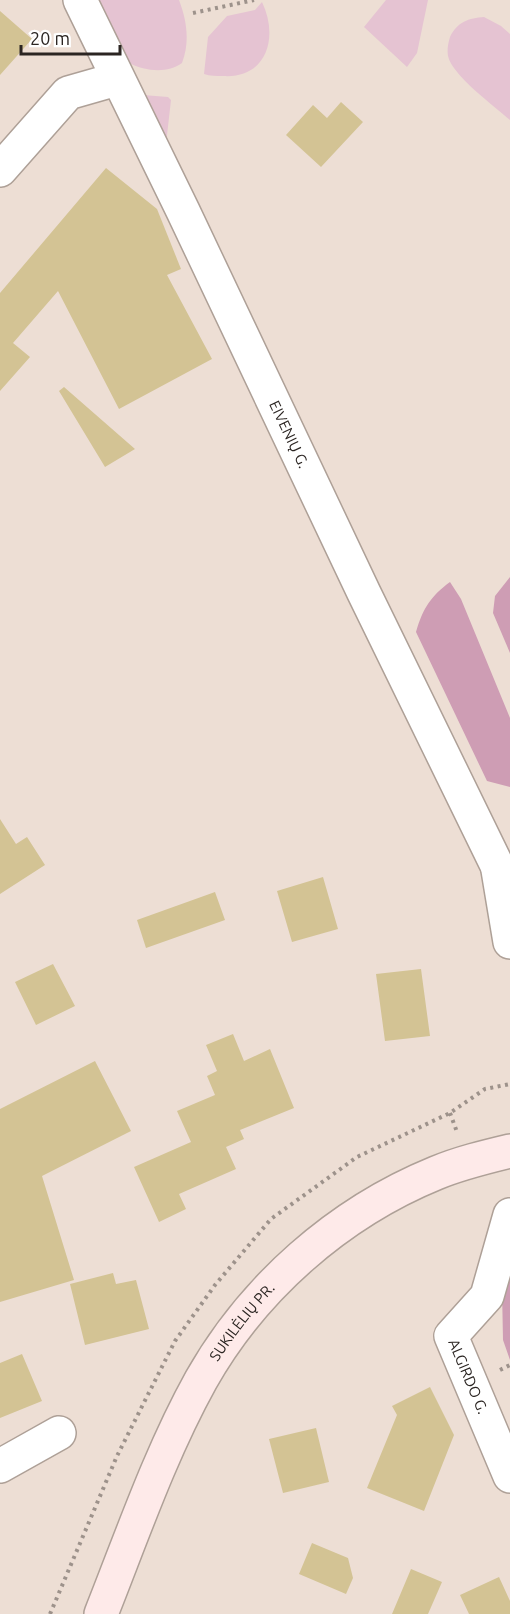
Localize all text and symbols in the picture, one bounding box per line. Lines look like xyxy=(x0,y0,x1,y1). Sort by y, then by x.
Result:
scale bar xyxy=(21,18,120,56)
text: 20 m xyxy=(30,28,70,48)
street label: EIVENIŲ G. xyxy=(266,398,312,471)
street label: SUKILĖLIŲ PR. xyxy=(206,1279,278,1364)
street label: ALGIRDO G. xyxy=(445,1336,492,1416)

